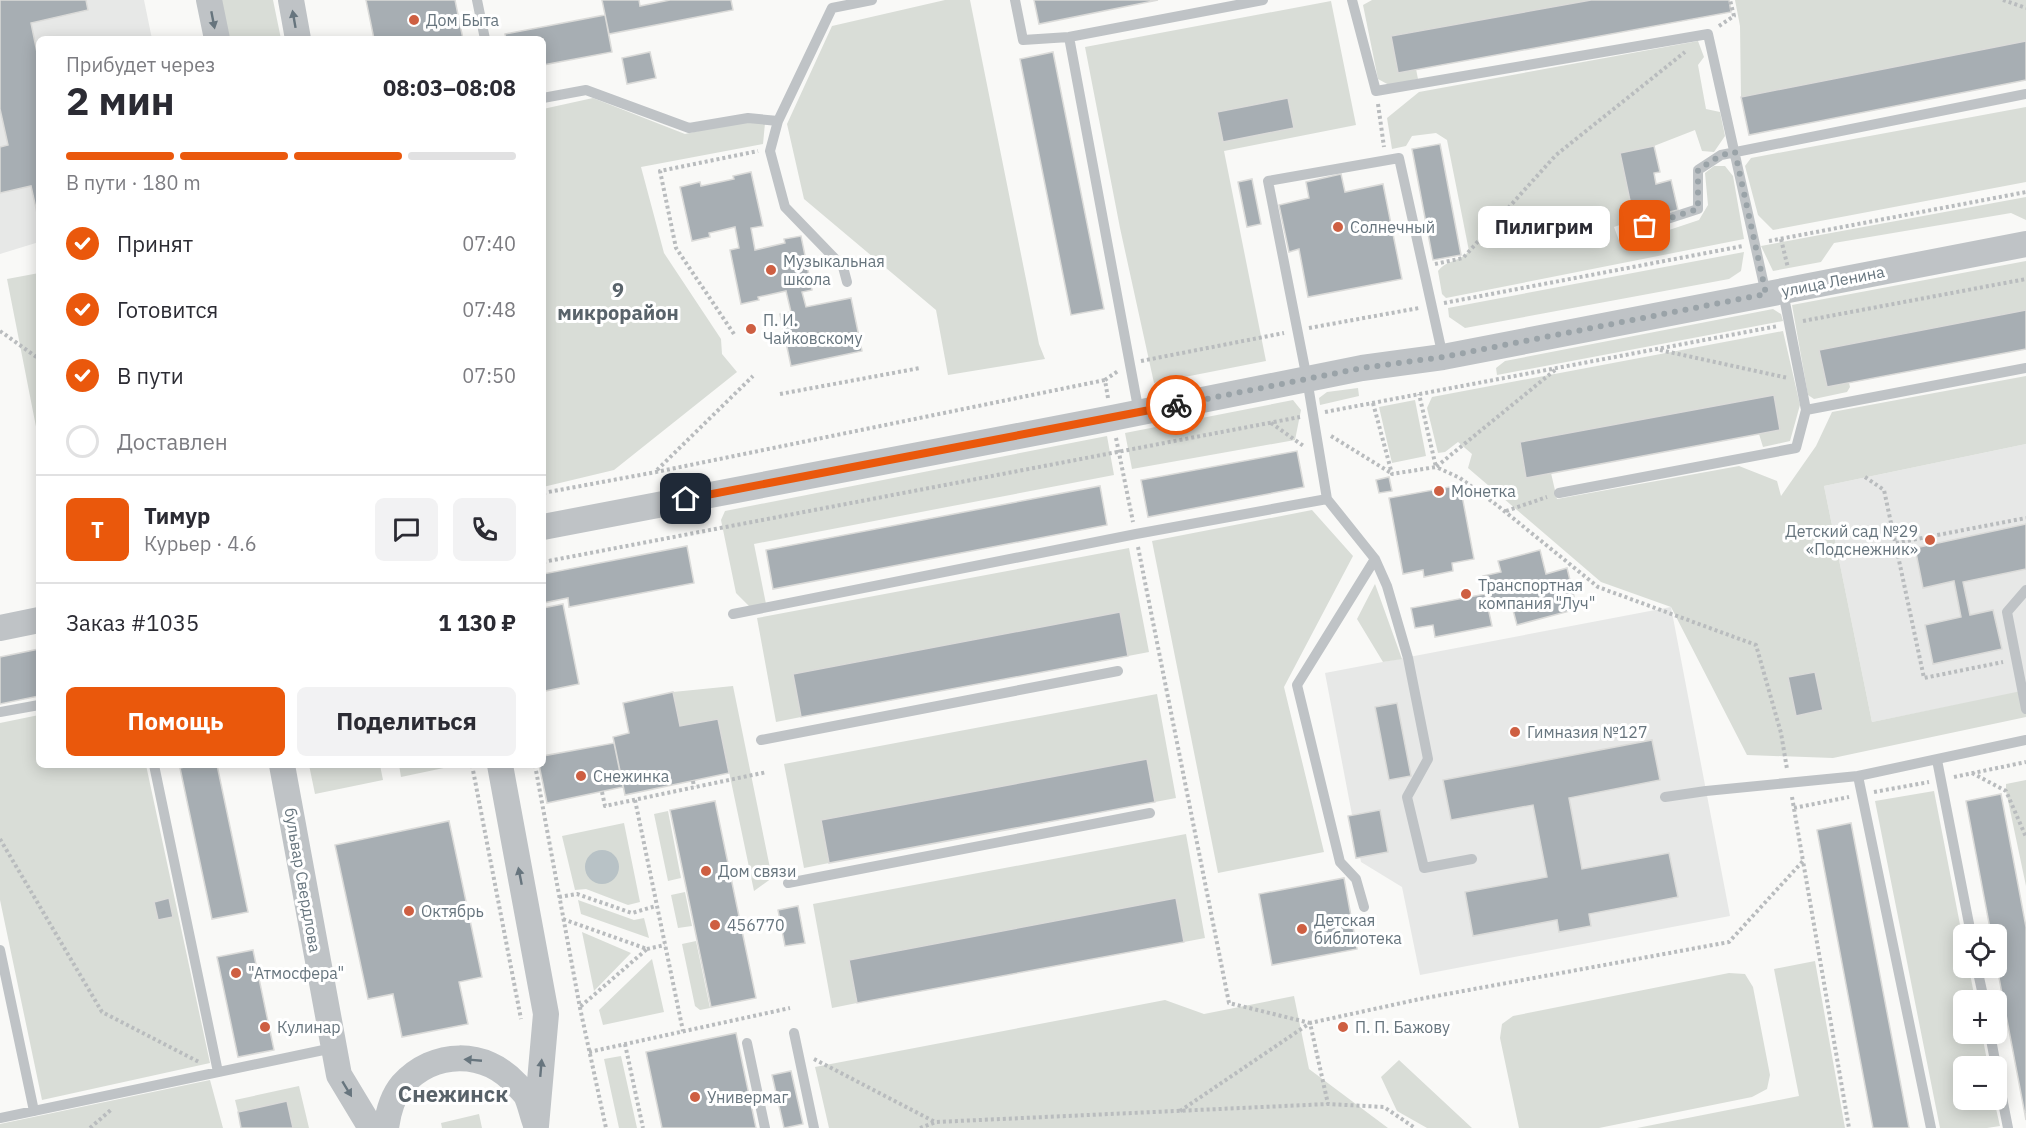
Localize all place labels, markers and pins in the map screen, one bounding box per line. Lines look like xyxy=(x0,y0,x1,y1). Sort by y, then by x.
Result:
place label: Дом Быта xyxy=(426,10,500,30)
marker: Дом Быта xyxy=(407,13,421,27)
pin xyxy=(1619,200,1670,251)
callout: Пилигрим xyxy=(1477,205,1609,247)
place label: Солнечный xyxy=(1350,217,1435,237)
marker: Солнечный xyxy=(1331,220,1345,234)
place label: Музыкальная школа xyxy=(783,251,885,289)
marker: Музыкальная школа xyxy=(764,263,778,277)
place label: П. И. Чайковскому xyxy=(763,310,862,348)
marker: П. И. Чайковскому xyxy=(744,322,758,336)
pin xyxy=(660,473,711,524)
place label: Монетка xyxy=(1451,481,1516,501)
marker: Монетка xyxy=(1432,484,1446,498)
place label: Детский сад №29 «Подснежник» xyxy=(1785,521,1918,559)
marker: Детский сад №29 «Подснежник» xyxy=(1923,533,1937,547)
place label: Транспортная компания "Луч" xyxy=(1478,575,1595,613)
marker: Транспортная компания "Луч" xyxy=(1459,587,1473,601)
place label: Гимназия №127 xyxy=(1527,722,1648,742)
marker: Гимназия №127 xyxy=(1508,725,1522,739)
place label: Снежинка xyxy=(593,766,670,786)
marker: Снежинка xyxy=(574,769,588,783)
place label: Дом связи xyxy=(718,861,796,881)
marker: Дом связи xyxy=(699,864,713,878)
place label: Октябрь xyxy=(421,901,484,921)
marker: Октябрь xyxy=(402,904,416,918)
place label: Детская библиотека xyxy=(1314,910,1402,948)
place label: 456770 xyxy=(727,915,785,935)
marker: 456770 xyxy=(708,918,722,932)
marker: Детская библиотека xyxy=(1295,922,1309,936)
place label: "Атмосфера" xyxy=(248,963,344,983)
marker: "Атмосфера" xyxy=(229,966,243,980)
place label: Кулинар xyxy=(277,1017,341,1037)
place label: П. П. Бажову xyxy=(1355,1017,1450,1037)
marker: Кулинар xyxy=(258,1020,272,1034)
marker: П. П. Бажову xyxy=(1336,1020,1350,1034)
place label: Универмаг xyxy=(707,1087,788,1107)
marker: Универмаг xyxy=(688,1090,702,1104)

